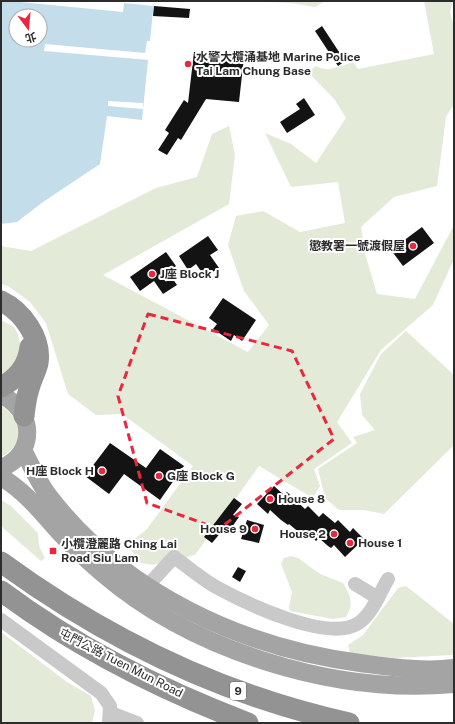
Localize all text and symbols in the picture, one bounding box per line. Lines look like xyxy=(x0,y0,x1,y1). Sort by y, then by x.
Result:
north arrow xyxy=(8,8,48,48)
text: 北 xyxy=(24,30,38,45)
place label: 水警大欖涌基地 Marine Police Tai Lam Chung Base xyxy=(196,50,361,78)
marker: 水警大欖涌基地 Marine Police Tai Lam Chung Base xyxy=(183,59,193,69)
place label: 懲教署一號渡假屋 xyxy=(309,239,405,253)
marker: 懲教署一號渡假屋 xyxy=(408,241,418,251)
place label: J座 Block J xyxy=(160,267,219,281)
marker: J座 Block J xyxy=(147,269,157,279)
place label: H座 Block H xyxy=(26,464,94,478)
marker: H座 Block H xyxy=(97,466,107,476)
place label: G座 Block G xyxy=(167,469,235,483)
marker: G座 Block G xyxy=(154,471,164,481)
place label: House 8 xyxy=(278,492,325,506)
marker: House 8 xyxy=(265,494,275,504)
place label: House 9 xyxy=(200,522,247,536)
marker: House 9 xyxy=(250,524,260,534)
place label: House 2 xyxy=(279,527,326,541)
marker: House 2 xyxy=(329,529,339,539)
place label: House 1 xyxy=(358,536,402,550)
place label: 小欖澄麗路 Ching Lai Road Siu Lam xyxy=(61,537,177,565)
marker: House 1 xyxy=(345,538,355,548)
marker: 小欖澄麗路 Ching Lai Road Siu Lam xyxy=(48,546,58,556)
street label: 屯門公路 Tuen Mun Road xyxy=(57,626,185,700)
road number: 9 xyxy=(230,682,246,700)

